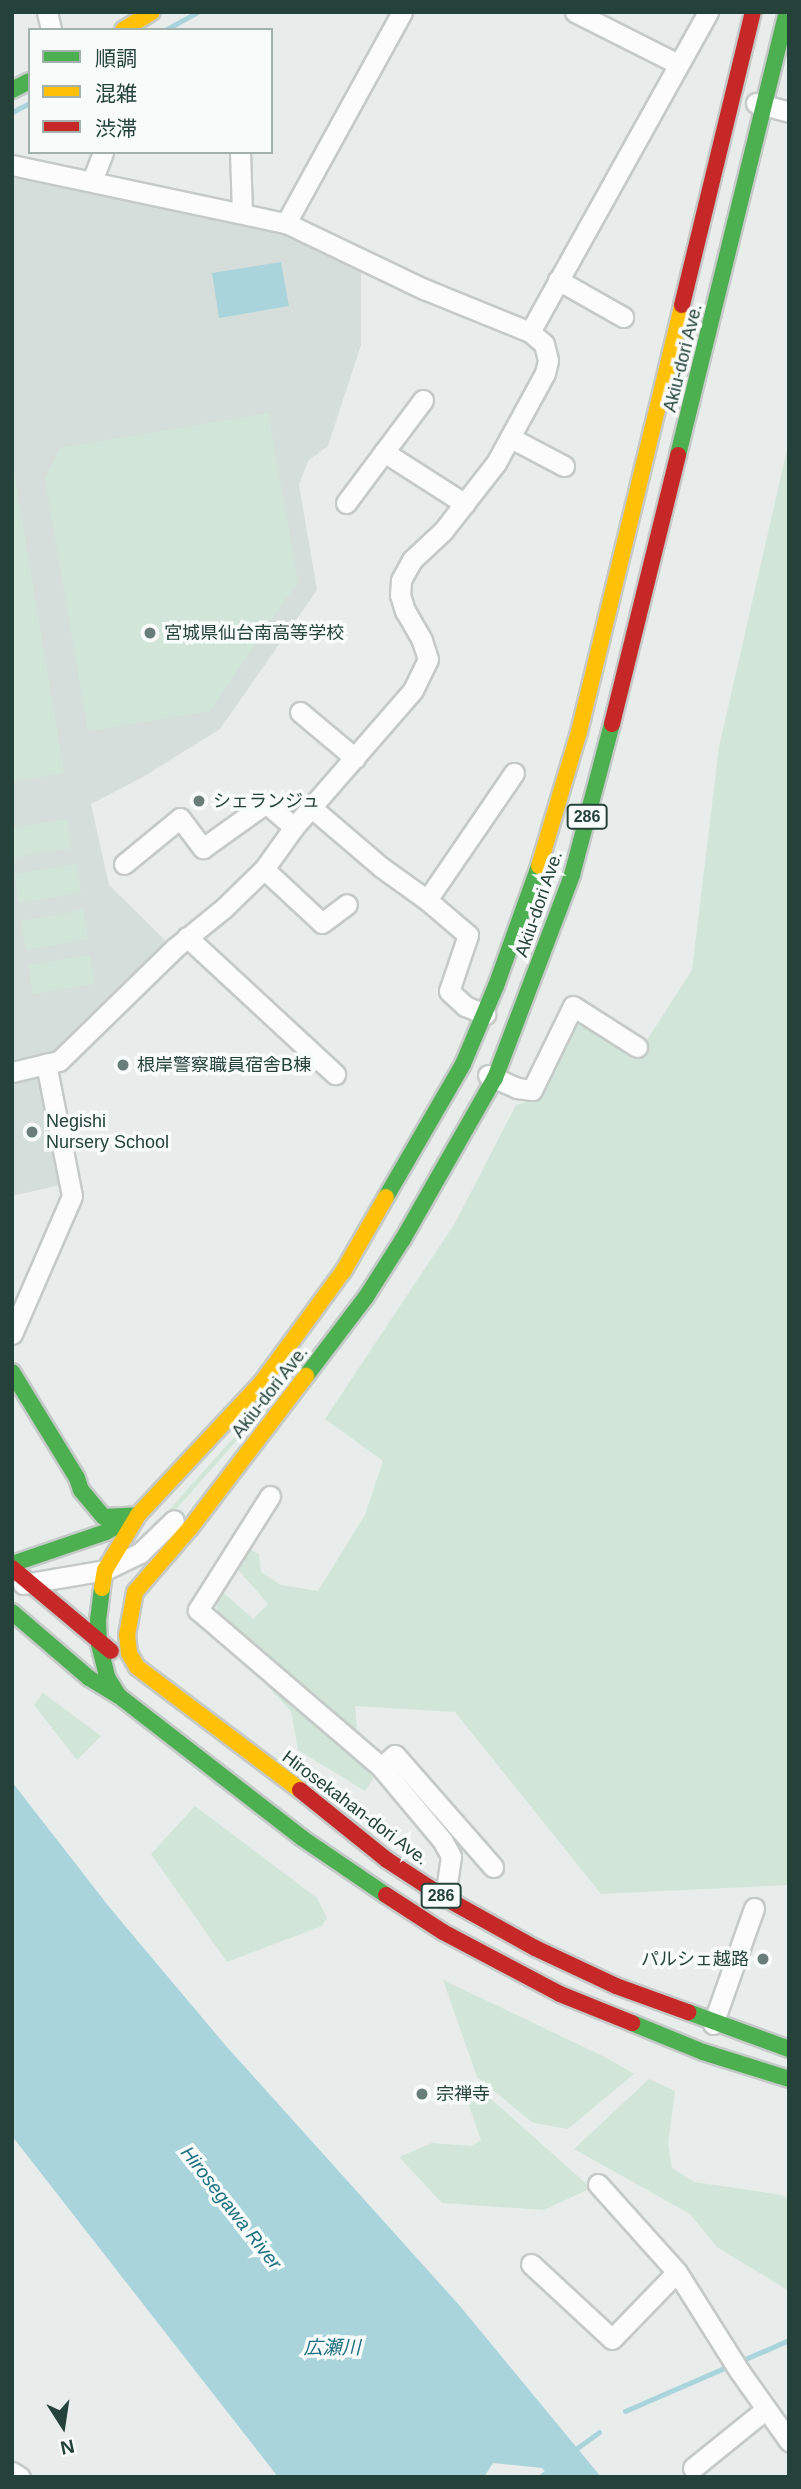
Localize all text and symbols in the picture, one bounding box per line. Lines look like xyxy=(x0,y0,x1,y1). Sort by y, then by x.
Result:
legend xyxy=(28,28,273,154)
text: 順調 xyxy=(95,47,137,70)
text: 混雑 xyxy=(95,82,137,105)
text: 渋滞 xyxy=(95,117,137,140)
street label: Akiu-dori Ave. xyxy=(659,301,707,415)
place label: 宮城県仙台南高等学校 xyxy=(164,622,344,644)
marker: 宮城県仙台南高等学校 xyxy=(142,625,158,641)
place label: シェランジュ xyxy=(213,790,321,812)
marker: シェランジュ xyxy=(191,793,207,809)
road number: 286 xyxy=(566,804,608,830)
street label: Akiu-dori Ave. xyxy=(511,848,567,960)
place label: 根岸警察職員宿舎B棟 xyxy=(137,1054,311,1076)
marker: 根岸警察職員宿舎B棟 xyxy=(115,1057,131,1073)
place label: Negishi Nursery School xyxy=(46,1111,169,1154)
marker: Negishi Nursery School xyxy=(24,1124,40,1140)
street label: Akiu-dori Ave. xyxy=(227,1341,313,1443)
street label: Hirosekahan-dori Ave. xyxy=(278,1746,432,1870)
road number: 286 xyxy=(420,1884,462,1908)
place label: パルシェ越路 xyxy=(641,1948,749,1970)
marker: パルシェ越路 xyxy=(755,1951,771,1967)
place label: 宗禅寺 xyxy=(436,2083,490,2105)
marker: 宗禅寺 xyxy=(414,2086,430,2102)
water label: Hirosegawa River xyxy=(176,2142,286,2274)
water label: 広瀬川 xyxy=(304,2337,360,2359)
north arrow xyxy=(28,2391,98,2461)
text: N xyxy=(59,2435,76,2459)

